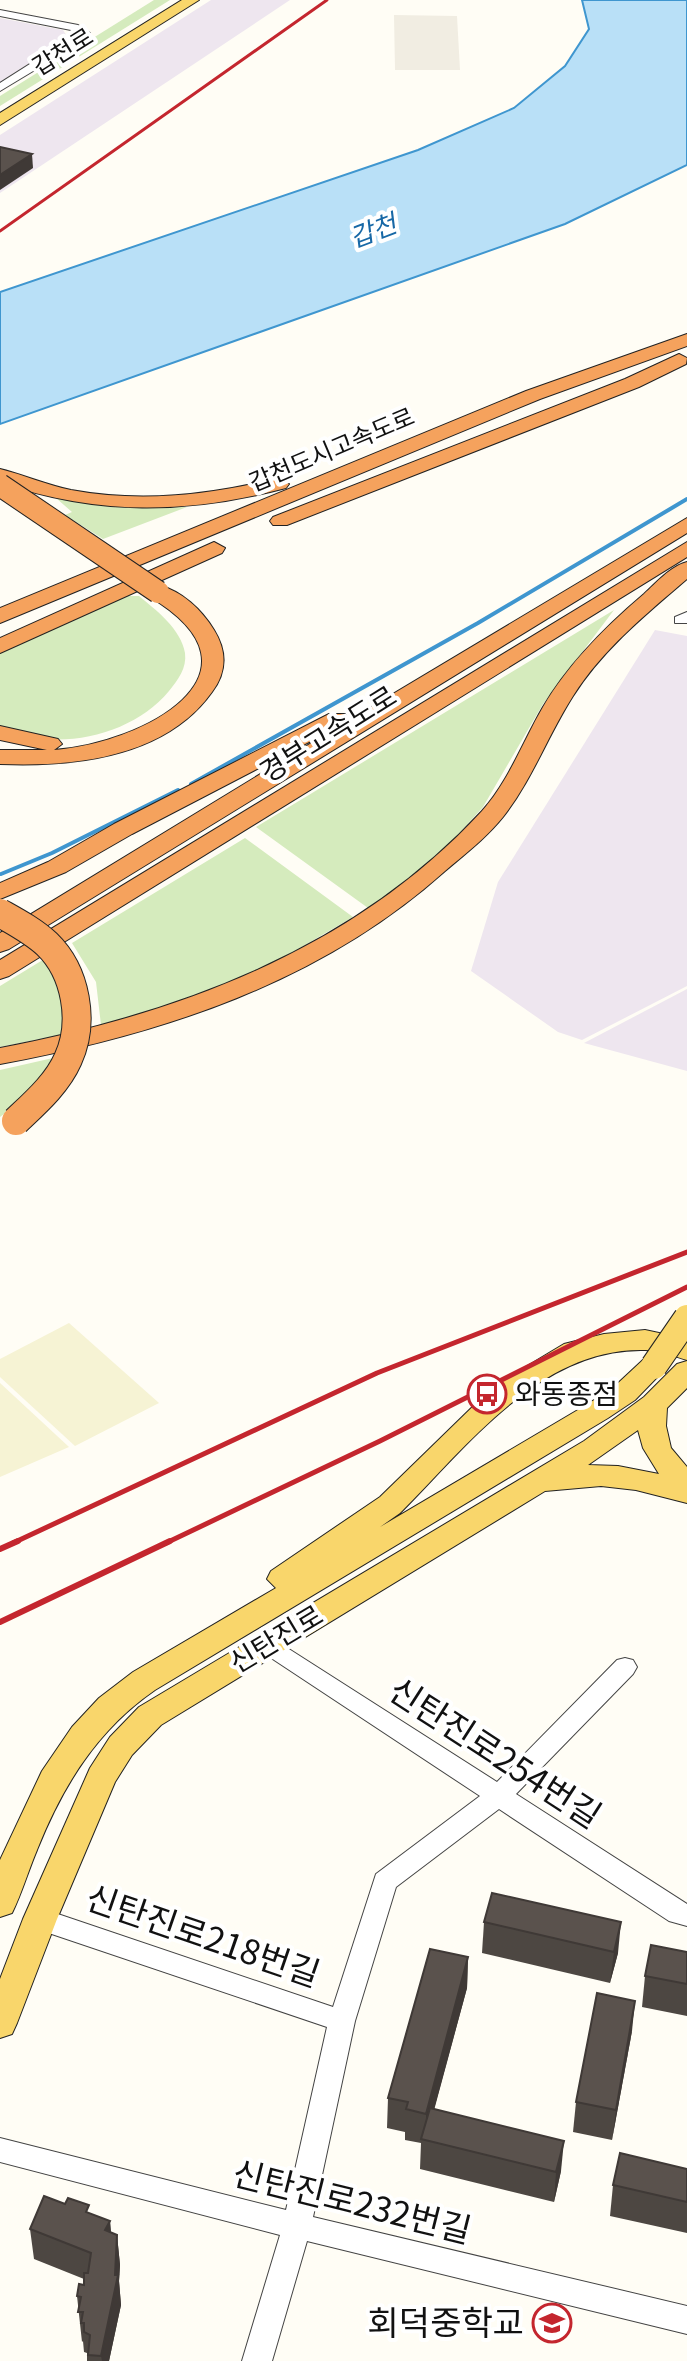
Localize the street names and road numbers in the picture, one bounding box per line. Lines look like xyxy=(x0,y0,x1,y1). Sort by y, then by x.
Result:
street label: 갑천로 xyxy=(24,17,99,82)
street label: 갑천도시고속도로 xyxy=(243,397,419,498)
street label: 경부고속도로 xyxy=(251,674,403,790)
street label: 신탄진로 xyxy=(221,1594,329,1681)
street label: 신탄진로254번길 xyxy=(381,1664,612,1838)
street label: 신탄진로218번길 xyxy=(80,1871,327,1997)
street label: 신탄진로232번길 xyxy=(228,2146,477,2253)

